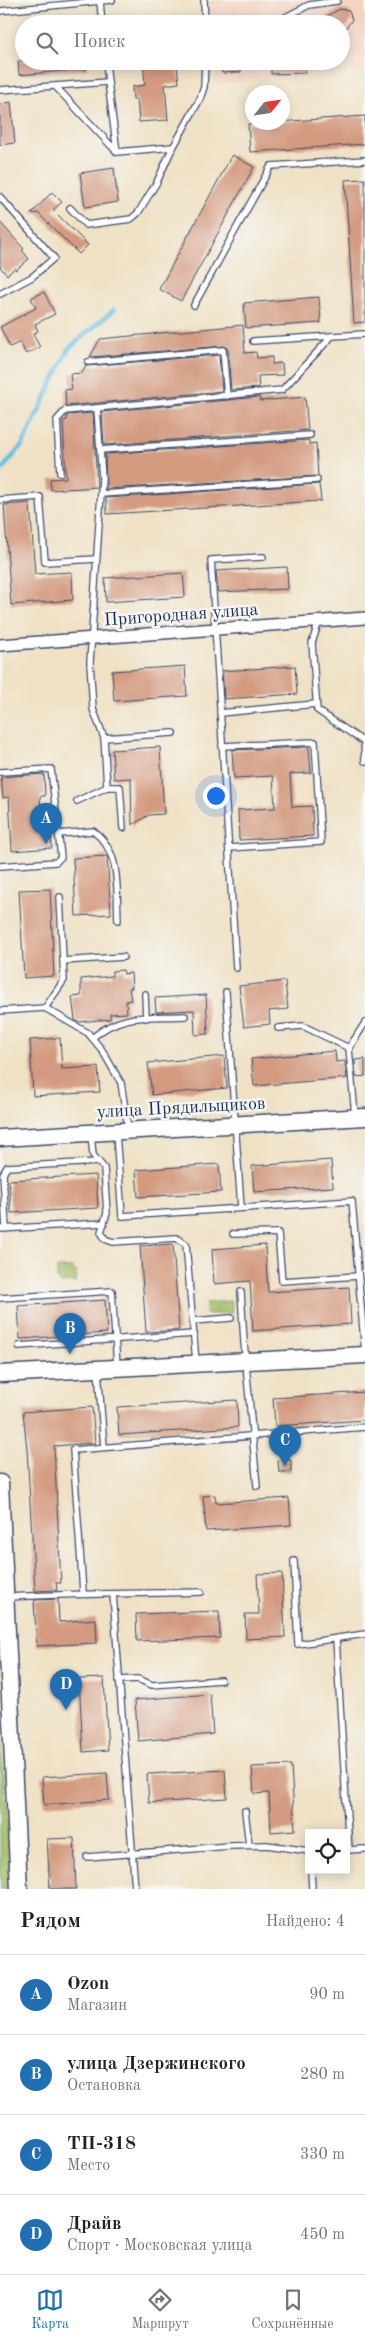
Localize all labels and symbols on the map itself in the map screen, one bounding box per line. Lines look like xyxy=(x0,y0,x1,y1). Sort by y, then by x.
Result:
north arrow xyxy=(245,85,290,130)
street label: Пригородная улица xyxy=(103,601,259,629)
your location xyxy=(203,783,229,809)
pin: A xyxy=(30,803,62,844)
street label: улица Прядильщиков xyxy=(96,1095,266,1121)
pin: B xyxy=(54,1313,86,1354)
pin: C xyxy=(269,1425,301,1466)
pin: D xyxy=(50,1669,82,1710)

